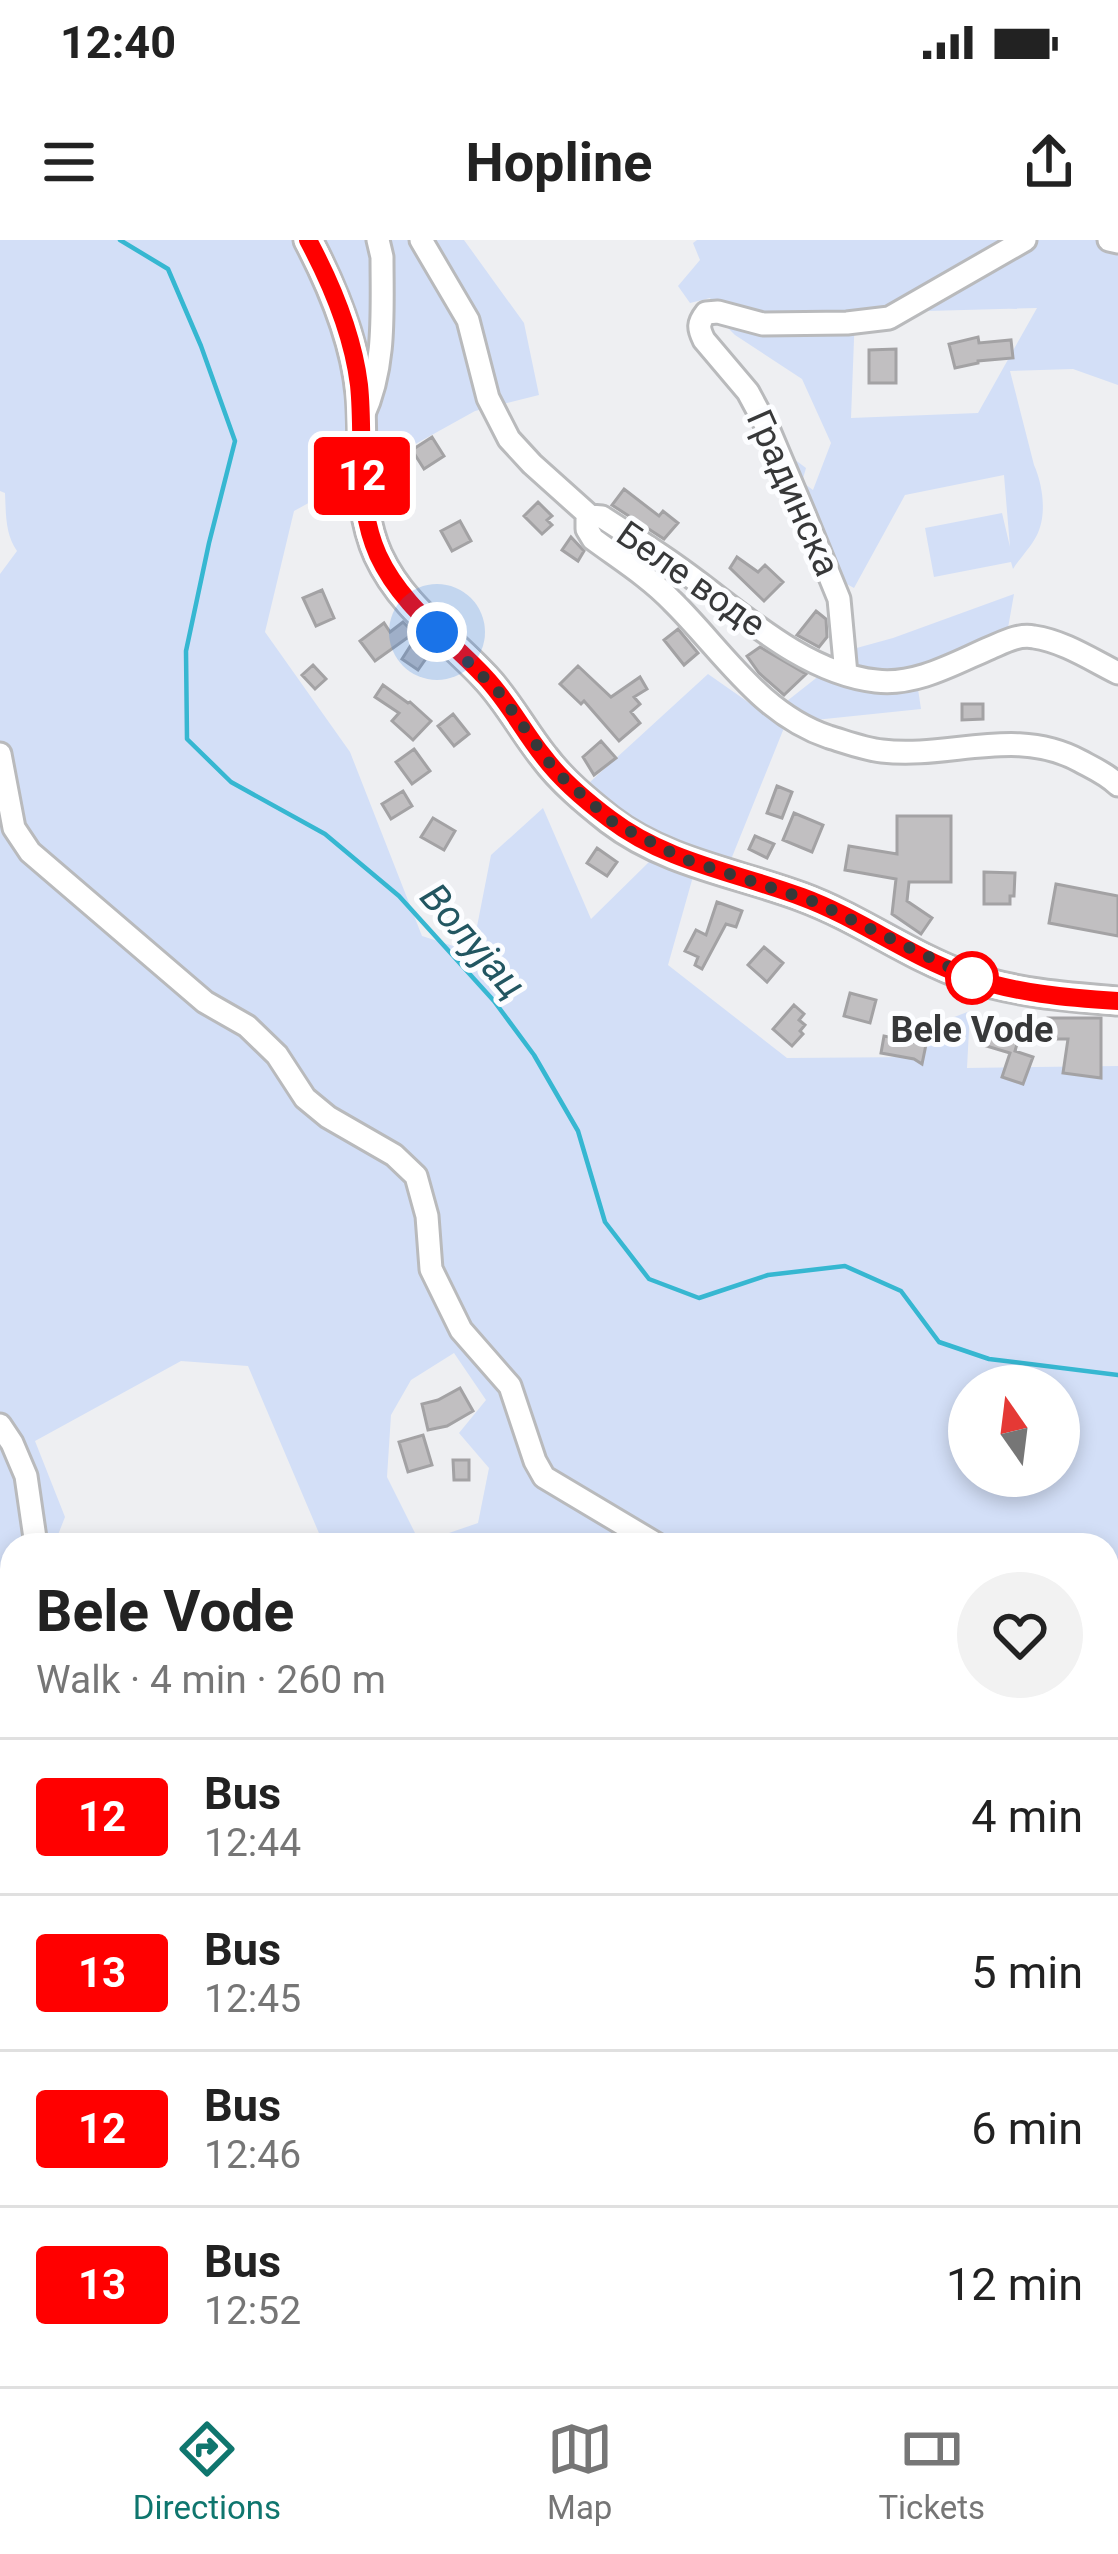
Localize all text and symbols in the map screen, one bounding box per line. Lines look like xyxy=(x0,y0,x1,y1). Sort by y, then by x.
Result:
text: 12:40 xyxy=(60,16,176,69)
icon: menu xyxy=(36,129,102,195)
icon: share xyxy=(1016,129,1082,195)
text: Hopline xyxy=(466,131,653,194)
street label: Градинска xyxy=(738,403,848,583)
line badge: 12 xyxy=(308,437,416,515)
text: 12 xyxy=(338,451,386,500)
street label: Беле воде xyxy=(609,513,773,645)
your location xyxy=(407,602,467,662)
water label: Волујац xyxy=(411,874,535,1008)
marker: Bele Vode xyxy=(947,953,997,1003)
place label: Bele Vode xyxy=(890,1009,1054,1051)
north arrow xyxy=(948,1365,1080,1497)
map controls xyxy=(948,1365,1080,1497)
button: heart xyxy=(957,1572,1083,1698)
text: Bele Vode xyxy=(36,1578,294,1645)
text: Walk · 4 min · 260 m xyxy=(36,1657,386,1703)
text: Bus xyxy=(204,1767,281,1820)
text: 4 min xyxy=(971,1790,1083,1843)
text: 12 xyxy=(78,1792,126,1841)
text: 12:44 xyxy=(204,1820,301,1866)
text: Bus xyxy=(204,1923,281,1976)
text: 5 min xyxy=(971,1946,1083,1999)
text: 13 xyxy=(78,1948,126,1997)
text: 12:45 xyxy=(204,1976,301,2022)
text: Bus xyxy=(204,2079,281,2132)
text: 6 min xyxy=(971,2102,1083,2155)
text: 12 xyxy=(78,2104,126,2153)
text: 12:46 xyxy=(204,2132,301,2178)
text: Bus xyxy=(204,2235,281,2288)
text: 12 min xyxy=(946,2258,1083,2311)
text: 13 xyxy=(78,2260,126,2309)
text: 12:52 xyxy=(204,2288,301,2334)
tab: Directions xyxy=(133,2416,281,2527)
tab: Map xyxy=(547,2416,613,2527)
tab: Tickets xyxy=(878,2416,985,2527)

